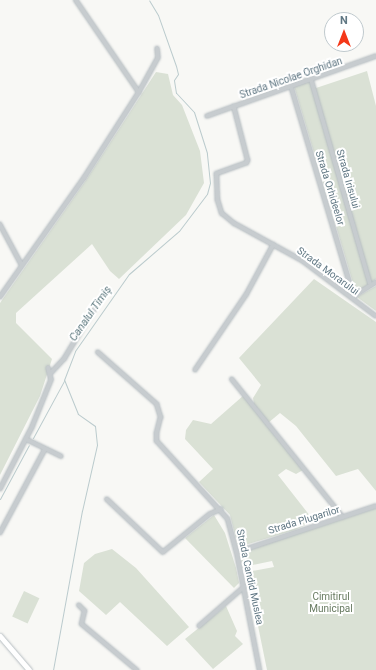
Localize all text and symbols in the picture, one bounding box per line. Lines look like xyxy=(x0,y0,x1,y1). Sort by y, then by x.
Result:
north arrow xyxy=(324,12,364,52)
text: N xyxy=(340,14,348,27)
street label: Strada Nicolae Orghidan xyxy=(238,55,344,101)
street label: Strada Irisului xyxy=(334,148,362,210)
street label: Strada Orhideelor xyxy=(313,149,347,227)
street label: Strada Morarului xyxy=(295,244,361,298)
water label: Canalul Timiș xyxy=(67,284,115,344)
street label: Strada Plugarilor xyxy=(267,503,341,537)
street label: Strada Candid Muslea xyxy=(234,528,266,626)
park label: Cimitirul Municipal xyxy=(309,590,353,614)

